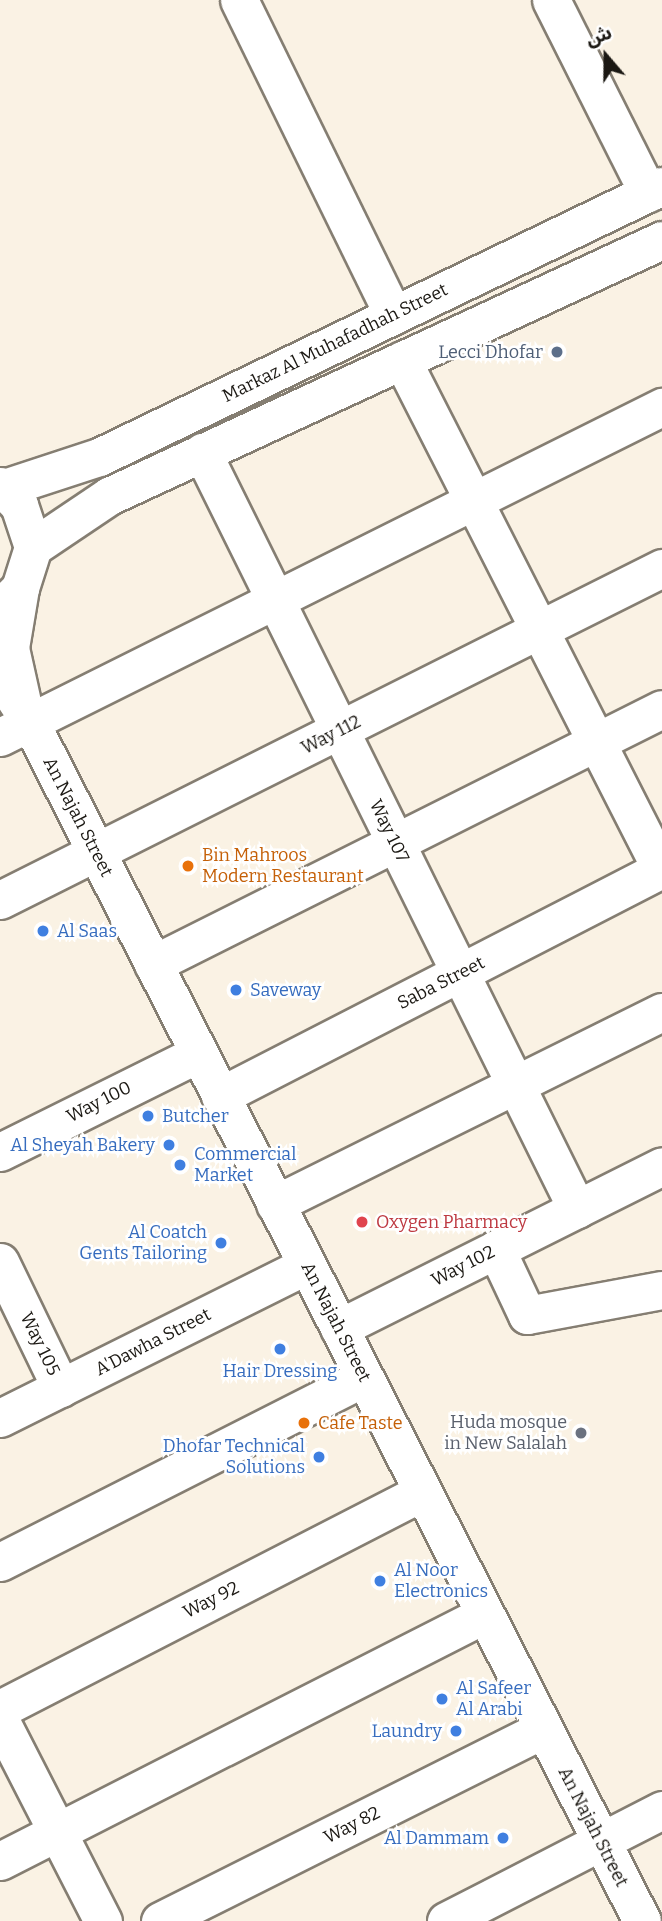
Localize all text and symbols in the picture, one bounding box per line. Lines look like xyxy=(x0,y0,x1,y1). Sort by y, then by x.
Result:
north arrow xyxy=(571,21,641,91)
text: ش xyxy=(582,21,615,51)
street label: Markaz Al Muhafadhah Street xyxy=(219,279,451,407)
place label: Lecci Dhofar xyxy=(438,341,543,363)
marker: Lecci Dhofar xyxy=(549,344,565,360)
street label: Way 112 xyxy=(298,711,364,759)
street label: An Najah Street xyxy=(39,753,117,881)
street label: Way 107 xyxy=(365,796,413,866)
place label: Bin Mahroos Modern Restaurant xyxy=(202,845,364,888)
marker: Bin Mahroos Modern Restaurant xyxy=(180,858,196,874)
place label: Al Saas xyxy=(57,920,117,942)
marker: Al Saas xyxy=(35,923,51,939)
street label: Saba Street xyxy=(394,952,488,1014)
place label: Saveway xyxy=(250,979,321,1001)
marker: Saveway xyxy=(228,982,244,998)
street label: Way 100 xyxy=(63,1077,135,1127)
place label: Butcher xyxy=(162,1105,229,1127)
marker: Butcher xyxy=(140,1108,156,1124)
place label: Al Sheyah Bakery xyxy=(10,1134,155,1156)
marker: Al Sheyah Bakery xyxy=(161,1137,177,1153)
place label: Commercial Market xyxy=(194,1144,296,1186)
marker: Commercial Market xyxy=(172,1157,188,1173)
place label: Oxygen Pharmacy xyxy=(376,1211,527,1233)
marker: Oxygen Pharmacy xyxy=(354,1214,370,1230)
place label: Al Coatch Gents Tailoring xyxy=(79,1222,207,1264)
marker: Al Coatch Gents Tailoring xyxy=(213,1235,229,1251)
street label: Way 102 xyxy=(428,1241,498,1291)
street label: An Najah Street xyxy=(297,1258,375,1386)
street label: A'Dawha Street xyxy=(92,1304,214,1380)
street label: Way 105 xyxy=(15,1309,65,1379)
marker: Hair Dressing xyxy=(272,1341,288,1357)
place label: Hair Dressing xyxy=(223,1360,337,1382)
place label: Cafe Taste xyxy=(318,1412,403,1434)
place label: Huda mosque in New Salalah xyxy=(444,1412,567,1454)
marker: Cafe Taste xyxy=(296,1415,312,1431)
marker: Huda mosque in New Salalah xyxy=(573,1425,589,1441)
place label: Dhofar Technical Solutions xyxy=(163,1436,305,1478)
marker: Dhofar Technical Solutions xyxy=(311,1449,327,1465)
place label: Al Noor Electronics xyxy=(394,1560,488,1602)
marker: Al Noor Electronics xyxy=(372,1573,388,1589)
street label: Way 92 xyxy=(180,1577,242,1623)
place label: Al Safeer Al Arabi xyxy=(456,1678,531,1720)
marker: Al Safeer Al Arabi xyxy=(434,1691,450,1707)
place label: Laundry xyxy=(371,1720,442,1742)
marker: Laundry xyxy=(448,1723,464,1739)
street label: An Najah Street xyxy=(554,1763,632,1891)
street label: Way 82 xyxy=(320,1802,384,1848)
place label: Al Dammam xyxy=(384,1827,489,1849)
marker: Al Dammam xyxy=(495,1830,511,1846)

